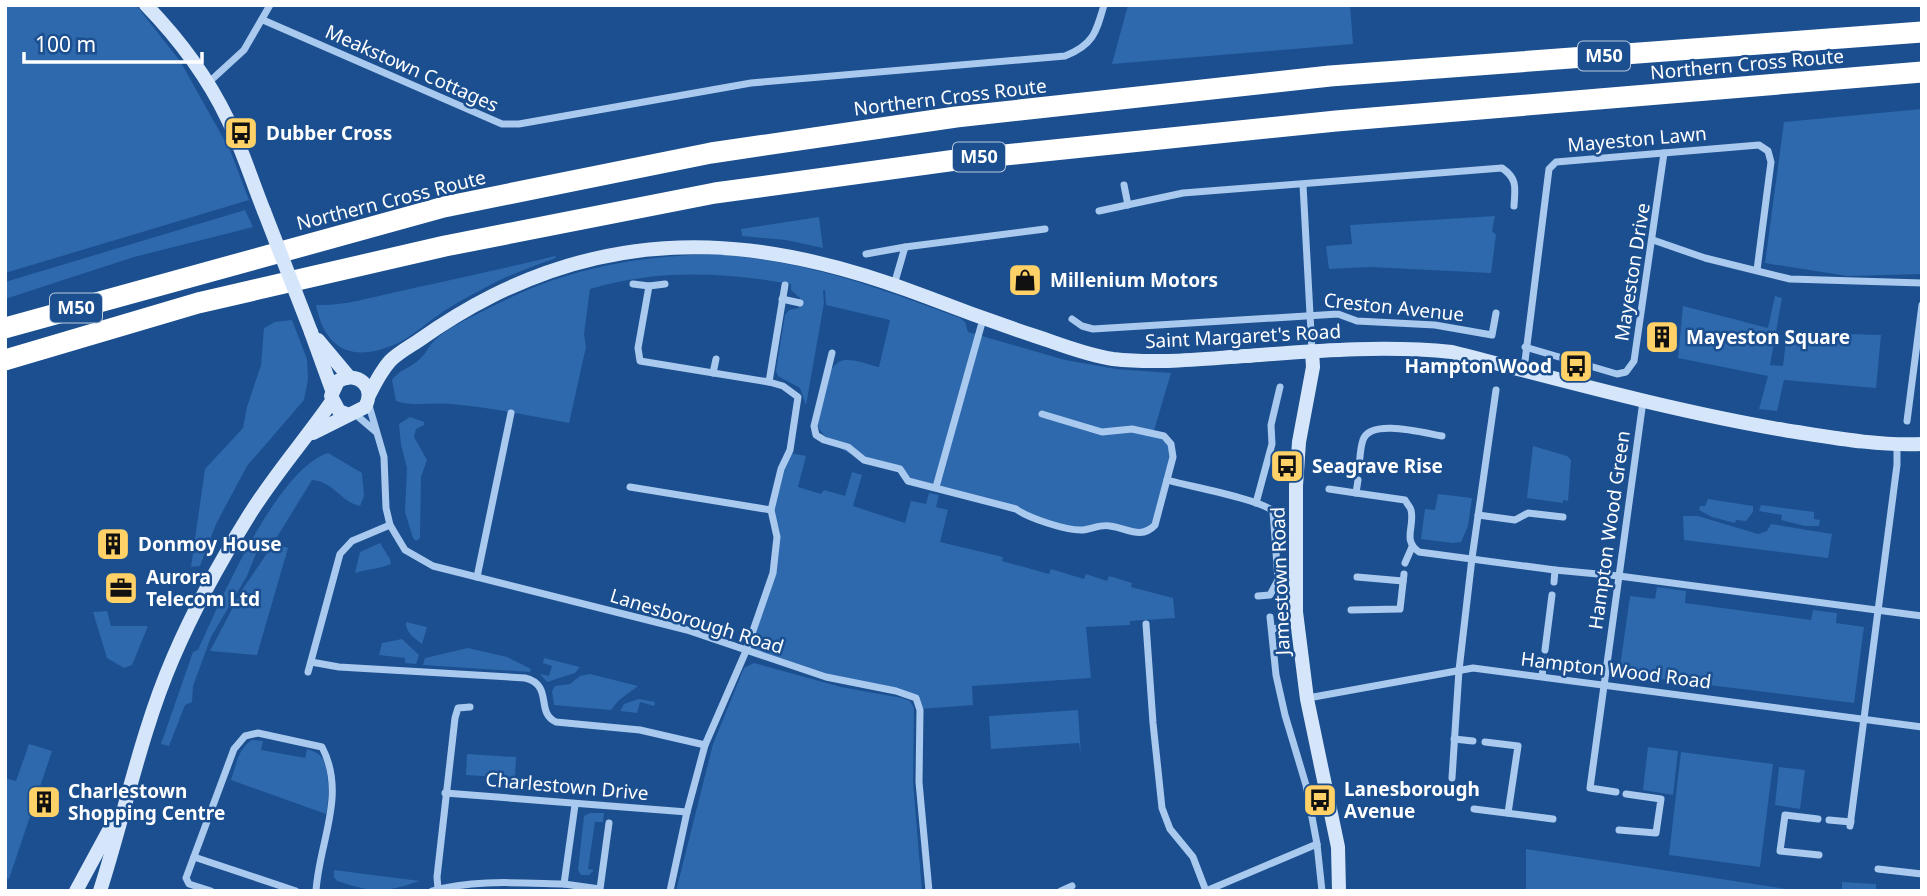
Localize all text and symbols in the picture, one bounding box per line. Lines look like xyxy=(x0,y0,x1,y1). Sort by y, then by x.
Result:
street label: Meakstown Cottages xyxy=(321,18,503,118)
scale bar xyxy=(24,21,203,65)
text: 100 m xyxy=(35,30,96,58)
road number: M50 xyxy=(1578,42,1630,70)
street label: Northern Cross Route xyxy=(1649,43,1845,85)
street label: Northern Cross Route xyxy=(852,72,1048,122)
bus stop icon: Dubber Cross xyxy=(222,114,260,152)
place label: Dubber Cross xyxy=(266,120,392,146)
street label: Mayeston Lawn xyxy=(1566,120,1708,158)
road number: M50 xyxy=(953,142,1005,172)
street label: Northern Cross Route xyxy=(294,164,488,236)
street label: Mayeston Drive xyxy=(1608,201,1656,343)
shop icon: Millenium Motors xyxy=(1006,261,1044,299)
place label: Millenium Motors xyxy=(1050,267,1218,293)
street label: Creston Avenue xyxy=(1323,287,1465,327)
road number: M50 xyxy=(50,294,102,322)
street label: Saint Margaret's Road xyxy=(1144,318,1342,354)
building icon: Mayeston Square xyxy=(1643,318,1681,356)
place label: Mayeston Square xyxy=(1686,324,1850,350)
bus stop icon: Hampton Wood xyxy=(1557,347,1595,385)
place label: Hampton Wood xyxy=(1404,353,1552,379)
street label: Hampton Wood Green xyxy=(1582,429,1636,631)
bus stop icon: Seagrave Rise xyxy=(1268,447,1306,485)
place label: Seagrave Rise xyxy=(1312,453,1443,479)
street label: Jamestown Road xyxy=(1264,506,1296,658)
building icon: Donmoy House xyxy=(94,525,132,563)
place label: Donmoy House xyxy=(138,531,282,557)
place label: Aurora Telecom Ltd xyxy=(146,564,260,612)
office icon: Aurora Telecom Ltd xyxy=(102,569,140,607)
street label: Lanesborough Road xyxy=(607,582,787,660)
street label: Hampton Wood Road xyxy=(1519,645,1713,695)
street label: Charlestown Drive xyxy=(484,766,650,806)
place label: Lanesborough Avenue xyxy=(1344,776,1480,824)
place label: Charlestown Shopping Centre xyxy=(68,778,225,826)
bus stop icon: Lanesborough Avenue xyxy=(1301,781,1339,819)
building icon: Charlestown Shopping Centre xyxy=(25,783,63,821)

